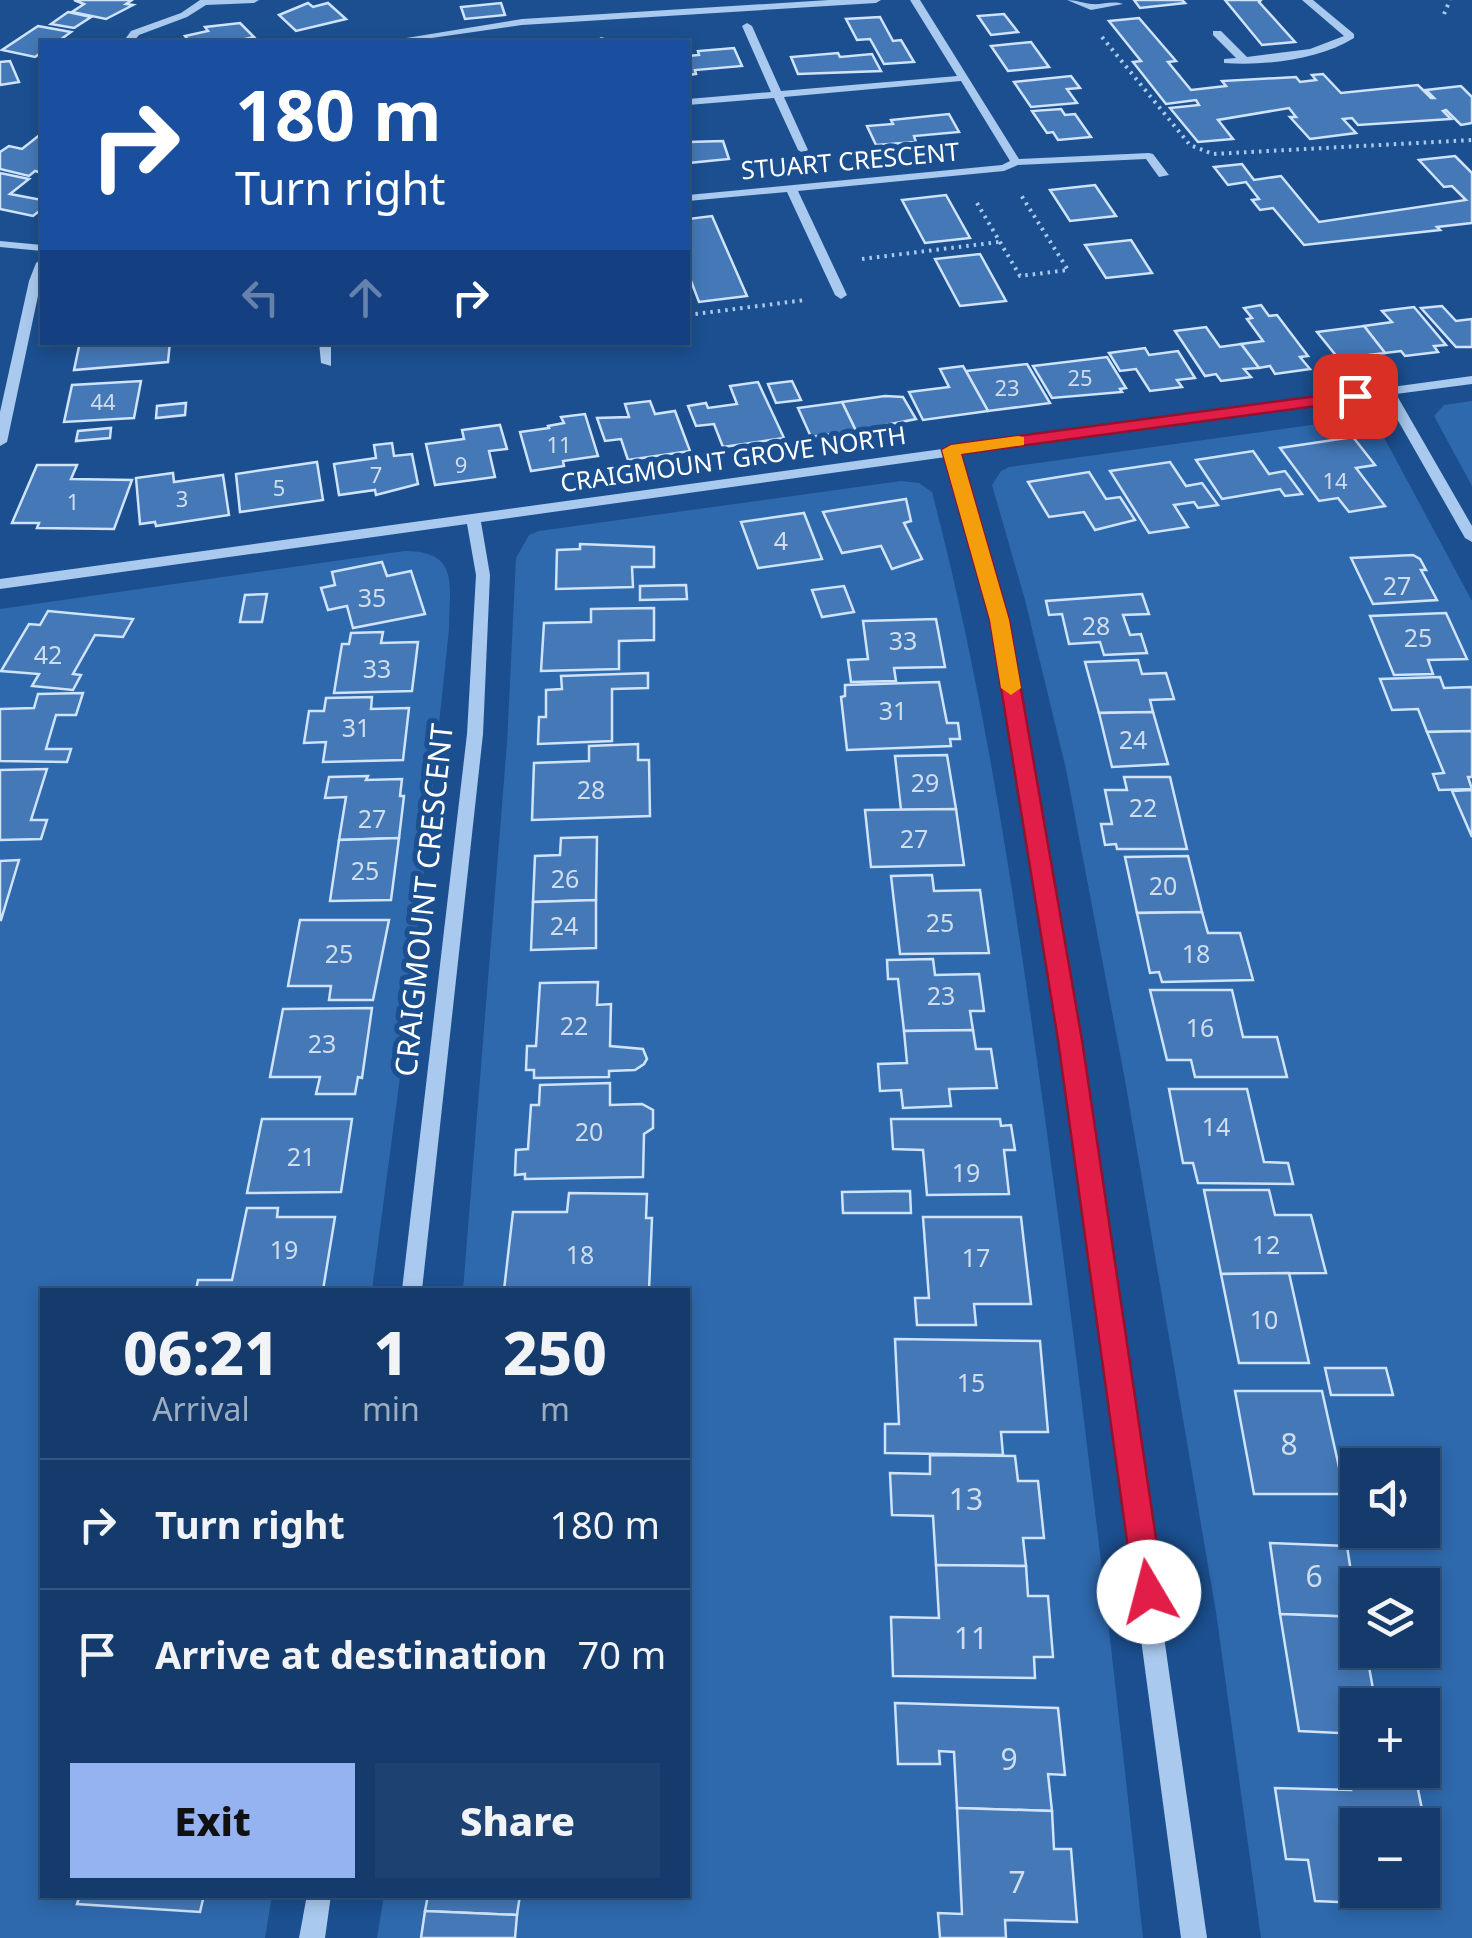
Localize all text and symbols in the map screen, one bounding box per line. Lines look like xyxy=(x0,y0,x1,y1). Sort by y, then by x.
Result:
text: 180 m xyxy=(235,66,442,162)
icon: right xyxy=(70,80,200,210)
street label: STUART CRESCENT xyxy=(739,134,961,186)
text: Turn right xyxy=(235,157,446,218)
icon: left xyxy=(233,270,288,325)
icon: ahead xyxy=(338,270,393,325)
icon: right xyxy=(443,270,498,325)
pin xyxy=(1313,354,1398,439)
house number: 25 xyxy=(1067,362,1093,392)
icon: arrive xyxy=(1328,369,1383,424)
house number: 23 xyxy=(994,372,1020,402)
house number: 44 xyxy=(90,386,116,416)
street label: CRAIGMOUNT GROVE NORTH xyxy=(558,417,908,499)
house number: 11 xyxy=(546,429,572,459)
house number: 9 xyxy=(455,449,467,479)
house number: 7 xyxy=(370,459,382,489)
house number: 14 xyxy=(1322,465,1348,495)
house number: 5 xyxy=(273,472,285,502)
house number: 3 xyxy=(176,483,188,513)
house number: 1 xyxy=(67,486,79,516)
house number: 4 xyxy=(774,523,788,557)
house number: 27 xyxy=(1383,568,1411,602)
house number: 35 xyxy=(358,580,386,614)
house number: 28 xyxy=(1082,608,1110,642)
house number: 25 xyxy=(1404,620,1432,654)
house number: 33 xyxy=(889,623,917,657)
house number: 42 xyxy=(34,637,62,671)
house number: 33 xyxy=(363,651,391,685)
house number: 31 xyxy=(879,693,907,727)
house number: 31 xyxy=(342,710,370,744)
street label: CRAIGMOUNT CRESCENT xyxy=(384,721,462,1078)
house number: 24 xyxy=(1119,722,1147,756)
house number: 29 xyxy=(911,765,939,799)
house number: 28 xyxy=(577,772,605,806)
house number: 22 xyxy=(1129,790,1157,824)
house number: 27 xyxy=(358,801,386,835)
house number: 27 xyxy=(900,821,928,855)
house number: 25 xyxy=(351,853,379,887)
house number: 26 xyxy=(551,861,579,895)
house number: 20 xyxy=(1149,868,1177,902)
house number: 25 xyxy=(926,905,954,939)
house number: 24 xyxy=(550,908,578,942)
house number: 25 xyxy=(325,936,353,970)
house number: 18 xyxy=(1182,936,1210,970)
house number: 23 xyxy=(927,978,955,1012)
house number: 22 xyxy=(560,1008,588,1042)
house number: 16 xyxy=(1186,1010,1214,1044)
house number: 23 xyxy=(308,1026,336,1060)
house number: 14 xyxy=(1202,1109,1230,1143)
house number: 20 xyxy=(575,1114,603,1148)
house number: 21 xyxy=(287,1139,315,1173)
house number: 19 xyxy=(952,1155,980,1189)
house number: 12 xyxy=(1252,1227,1280,1261)
house number: 19 xyxy=(270,1232,298,1266)
house number: 18 xyxy=(566,1237,594,1271)
house number: 17 xyxy=(962,1240,990,1274)
house number: 10 xyxy=(1250,1302,1278,1336)
text: 06:21 xyxy=(123,1311,279,1393)
text: 1 xyxy=(374,1311,408,1393)
text: 250 xyxy=(503,1311,607,1393)
house number: 15 xyxy=(957,1365,985,1399)
text: Arrival xyxy=(152,1387,250,1430)
text: min xyxy=(362,1387,420,1430)
text: m xyxy=(540,1387,570,1430)
house number: 8 xyxy=(1280,1423,1298,1464)
map controls xyxy=(1340,1448,1440,1908)
button: sound xyxy=(1340,1448,1440,1548)
house number: 13 xyxy=(949,1478,983,1519)
icon: right xyxy=(70,1497,125,1552)
text: Turn right xyxy=(155,1498,345,1550)
text: 180 m xyxy=(549,1498,660,1550)
position arrow xyxy=(1097,1540,1201,1644)
house number: 6 xyxy=(1305,1555,1323,1596)
button: layers xyxy=(1340,1568,1440,1668)
house number: 11 xyxy=(954,1617,988,1658)
icon: arrive xyxy=(70,1627,125,1682)
text: Arrive at destination xyxy=(155,1628,547,1680)
text: 70 m xyxy=(577,1628,666,1680)
button: + xyxy=(1340,1688,1440,1788)
house number: 9 xyxy=(1000,1738,1018,1779)
button: Exit xyxy=(70,1763,355,1878)
button: Share xyxy=(375,1763,660,1878)
button: − xyxy=(1340,1808,1440,1908)
house number: 7 xyxy=(1008,1861,1026,1902)

